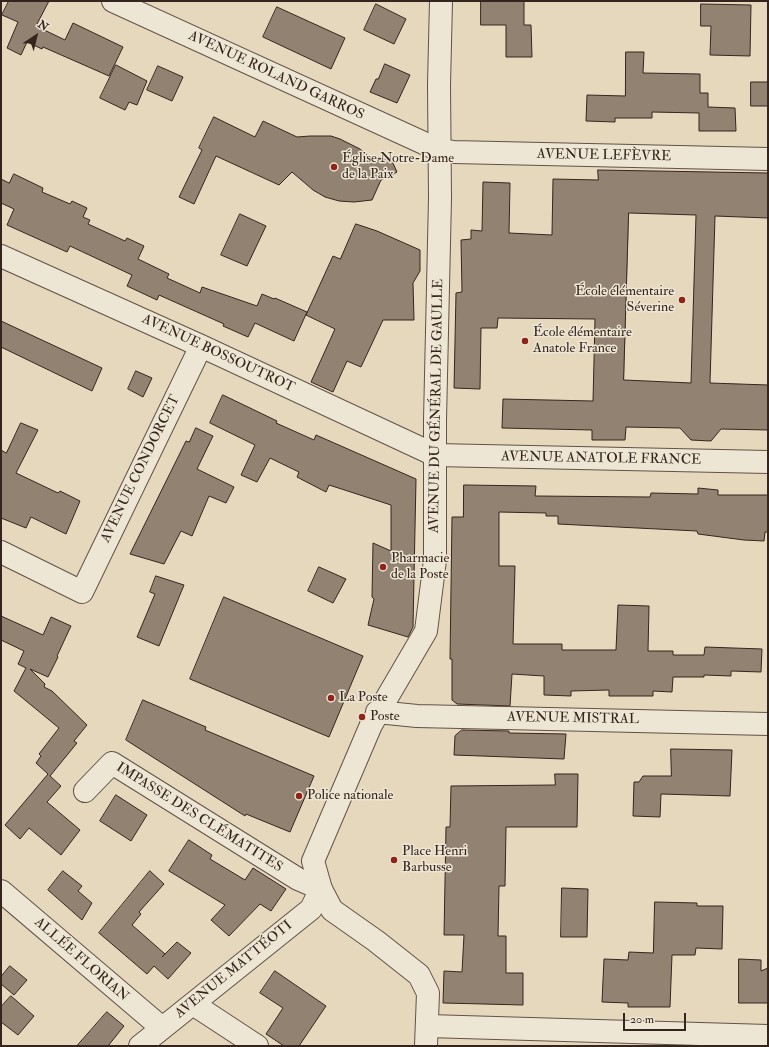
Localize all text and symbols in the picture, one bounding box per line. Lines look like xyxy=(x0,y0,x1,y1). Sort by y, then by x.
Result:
north arrow xyxy=(16,16,56,56)
text: N xyxy=(35,18,51,34)
street label: AVENUE ROLAND GARROS xyxy=(185,28,367,124)
street label: AVENUE LEFÈVRE xyxy=(537,146,671,166)
place label: Église Notre-Dame de la Paix xyxy=(342,151,454,184)
marker: Église Notre-Dame de la Paix xyxy=(329,162,339,172)
street label: AVENUE DU GÉNÉRAL DE GAULLE xyxy=(426,279,448,533)
place label: École élémentaire Séverine xyxy=(575,284,674,316)
marker: École élémentaire Séverine xyxy=(677,295,687,305)
street label: AVENUE BOSSOUTROT xyxy=(139,311,297,397)
place label: École élémentaire Anatole France xyxy=(533,325,632,358)
marker: École élémentaire Anatole France xyxy=(520,336,530,346)
street label: AVENUE CONDORCET xyxy=(98,392,184,546)
street label: AVENUE ANATOLE FRANCE xyxy=(501,449,701,469)
place label: Pharmacie de la Poste xyxy=(391,551,449,584)
marker: Pharmacie de la Poste xyxy=(378,562,388,572)
place label: La Poste xyxy=(339,690,388,706)
marker: La Poste xyxy=(326,693,336,703)
place label: Poste xyxy=(370,709,400,725)
street label: AVENUE MISTRAL xyxy=(507,709,639,729)
marker: Poste xyxy=(357,712,367,722)
street label: IMPASSE DES CLÉMATITES xyxy=(113,760,285,876)
place label: Police nationale xyxy=(307,788,393,804)
marker: Police nationale xyxy=(294,791,304,801)
place label: Place Henri Barbusse xyxy=(402,844,467,876)
marker: Place Henri Barbusse xyxy=(389,855,399,865)
street label: ALLÉE FLORIAN xyxy=(30,914,132,1006)
street label: AVENUE MATTÉOTI xyxy=(172,918,296,1022)
scale bar xyxy=(625,1005,688,1031)
text: 20 m xyxy=(630,1012,654,1027)

